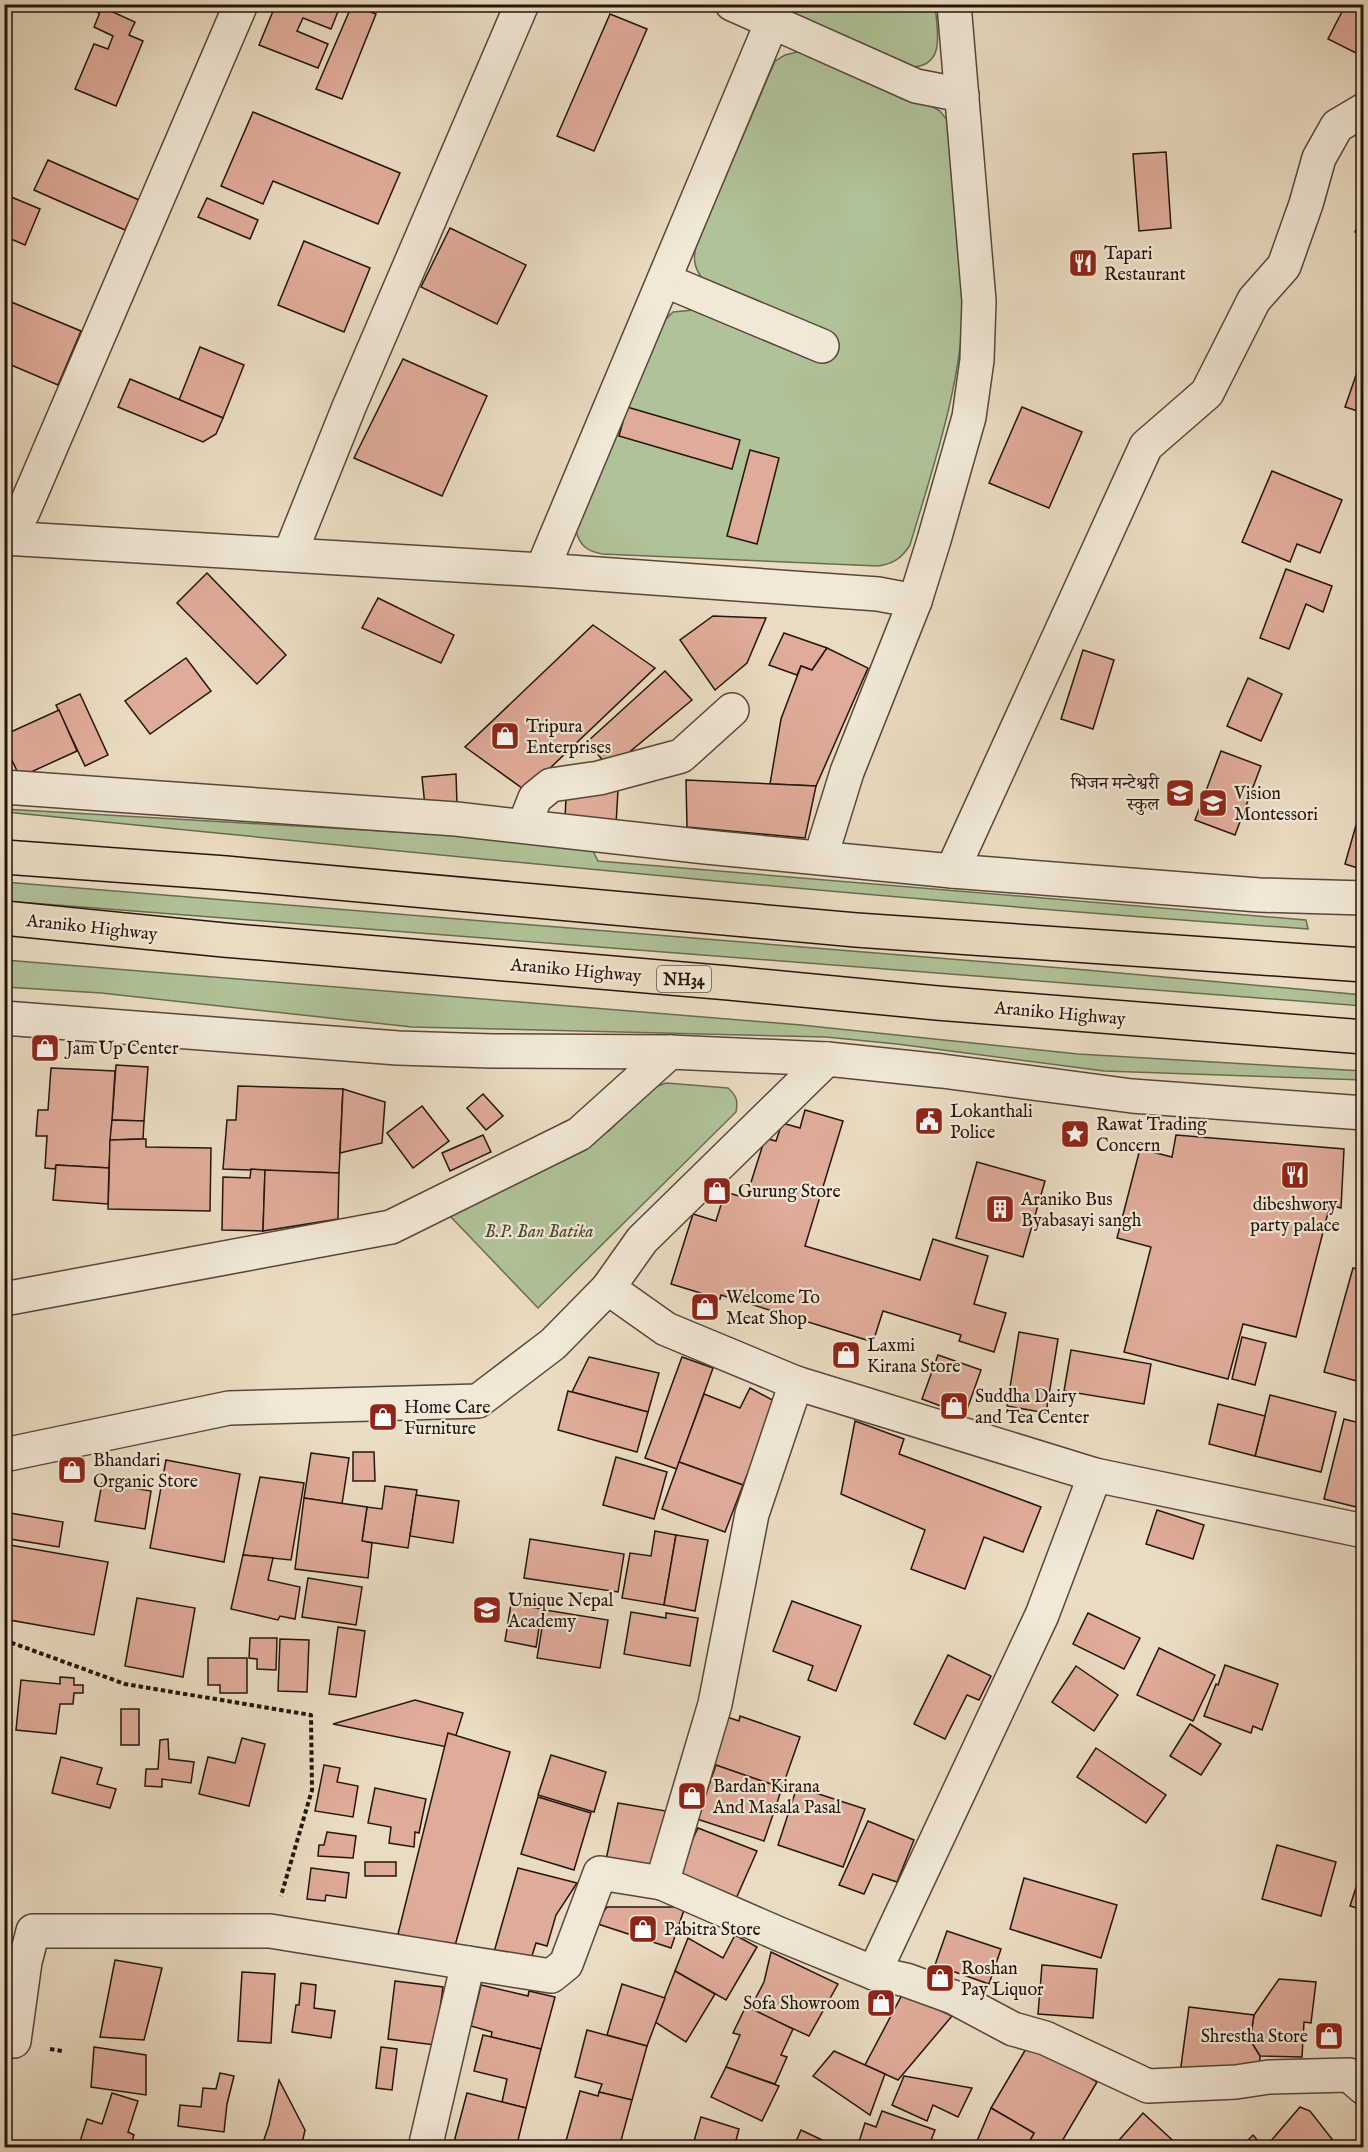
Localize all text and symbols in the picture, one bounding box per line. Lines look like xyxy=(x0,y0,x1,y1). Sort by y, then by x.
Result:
place label: Tapari Restaurant xyxy=(1104,243,1186,287)
restaurant icon: Tapari Restaurant xyxy=(1067,247,1099,279)
place label: Tripura Enterprises xyxy=(526,716,611,760)
shop icon: Tripura Enterprises xyxy=(489,720,521,752)
place label: भिजन मन्टेश्वरी स्कुल xyxy=(1070,772,1161,817)
school or university icon: भिजन मन्टेश्वरी स्कुल xyxy=(1164,777,1196,809)
place label: Vision Montessori xyxy=(1233,783,1318,827)
school or university icon: Vision Montessori xyxy=(1197,787,1229,819)
street label: Araniko Highway xyxy=(24,910,159,947)
street label: Araniko Highway xyxy=(508,954,643,989)
road number: NH34 xyxy=(657,966,711,992)
street label: Araniko Highway xyxy=(992,997,1127,1032)
shop icon: Jam Up Center xyxy=(29,1032,61,1064)
place label: Jam Up Center xyxy=(64,1038,179,1061)
place label: Lokanthali Police xyxy=(950,1101,1033,1145)
public building icon: Lokanthali Police xyxy=(913,1105,945,1137)
place label: Rawat Trading Concern xyxy=(1096,1114,1207,1158)
place icon: Rawat Trading Concern xyxy=(1059,1118,1091,1150)
restaurant icon: dibeshwory party palace xyxy=(1279,1159,1311,1191)
shop icon: Gurung Store xyxy=(701,1175,733,1207)
place label: Gurung Store xyxy=(738,1181,841,1204)
place label: Araniko Bus Byabasayi sangh xyxy=(1020,1189,1142,1233)
building icon: Araniko Bus Byabasayi sangh xyxy=(984,1193,1016,1225)
place label: dibeshwory party palace xyxy=(1250,1194,1340,1238)
park label: B.P. Ban Batika xyxy=(484,1221,594,1244)
place label: Welcome To Meat Shop xyxy=(726,1287,820,1331)
shop icon: Welcome To Meat Shop xyxy=(689,1291,721,1323)
place label: Laxmi Kirana Store xyxy=(867,1335,960,1379)
shop icon: Laxmi Kirana Store xyxy=(830,1339,862,1371)
place label: Suddha Dairy and Tea Center xyxy=(975,1386,1090,1430)
shop icon: Suddha Dairy and Tea Center xyxy=(938,1390,970,1422)
place label: Home Care Furniture xyxy=(404,1397,490,1441)
shop icon: Home Care Furniture xyxy=(367,1401,399,1433)
place label: Bhandari Organic Store xyxy=(93,1450,198,1494)
shop icon: Bhandari Organic Store xyxy=(56,1454,88,1486)
place label: Unique Nepal Academy xyxy=(507,1590,613,1634)
school or university icon: Unique Nepal Academy xyxy=(471,1594,503,1626)
place label: Bardan Kirana And Masala Pasal xyxy=(712,1776,841,1820)
shop icon: Bardan Kirana And Masala Pasal xyxy=(676,1780,708,1812)
shop icon: Pabitra Store xyxy=(627,1913,659,1945)
place label: Pabitra Store xyxy=(664,1919,761,1942)
place label: Roshan Pay Liquor xyxy=(961,1958,1044,2002)
shop icon: Roshan Pay Liquor xyxy=(924,1962,956,1994)
shop icon: Sofa Showroom xyxy=(865,1987,897,2019)
place label: Sofa Showroom xyxy=(743,1993,860,2016)
shop icon: Shrestha Store xyxy=(1313,2020,1345,2052)
place label: Shrestha Store xyxy=(1201,2026,1308,2049)

